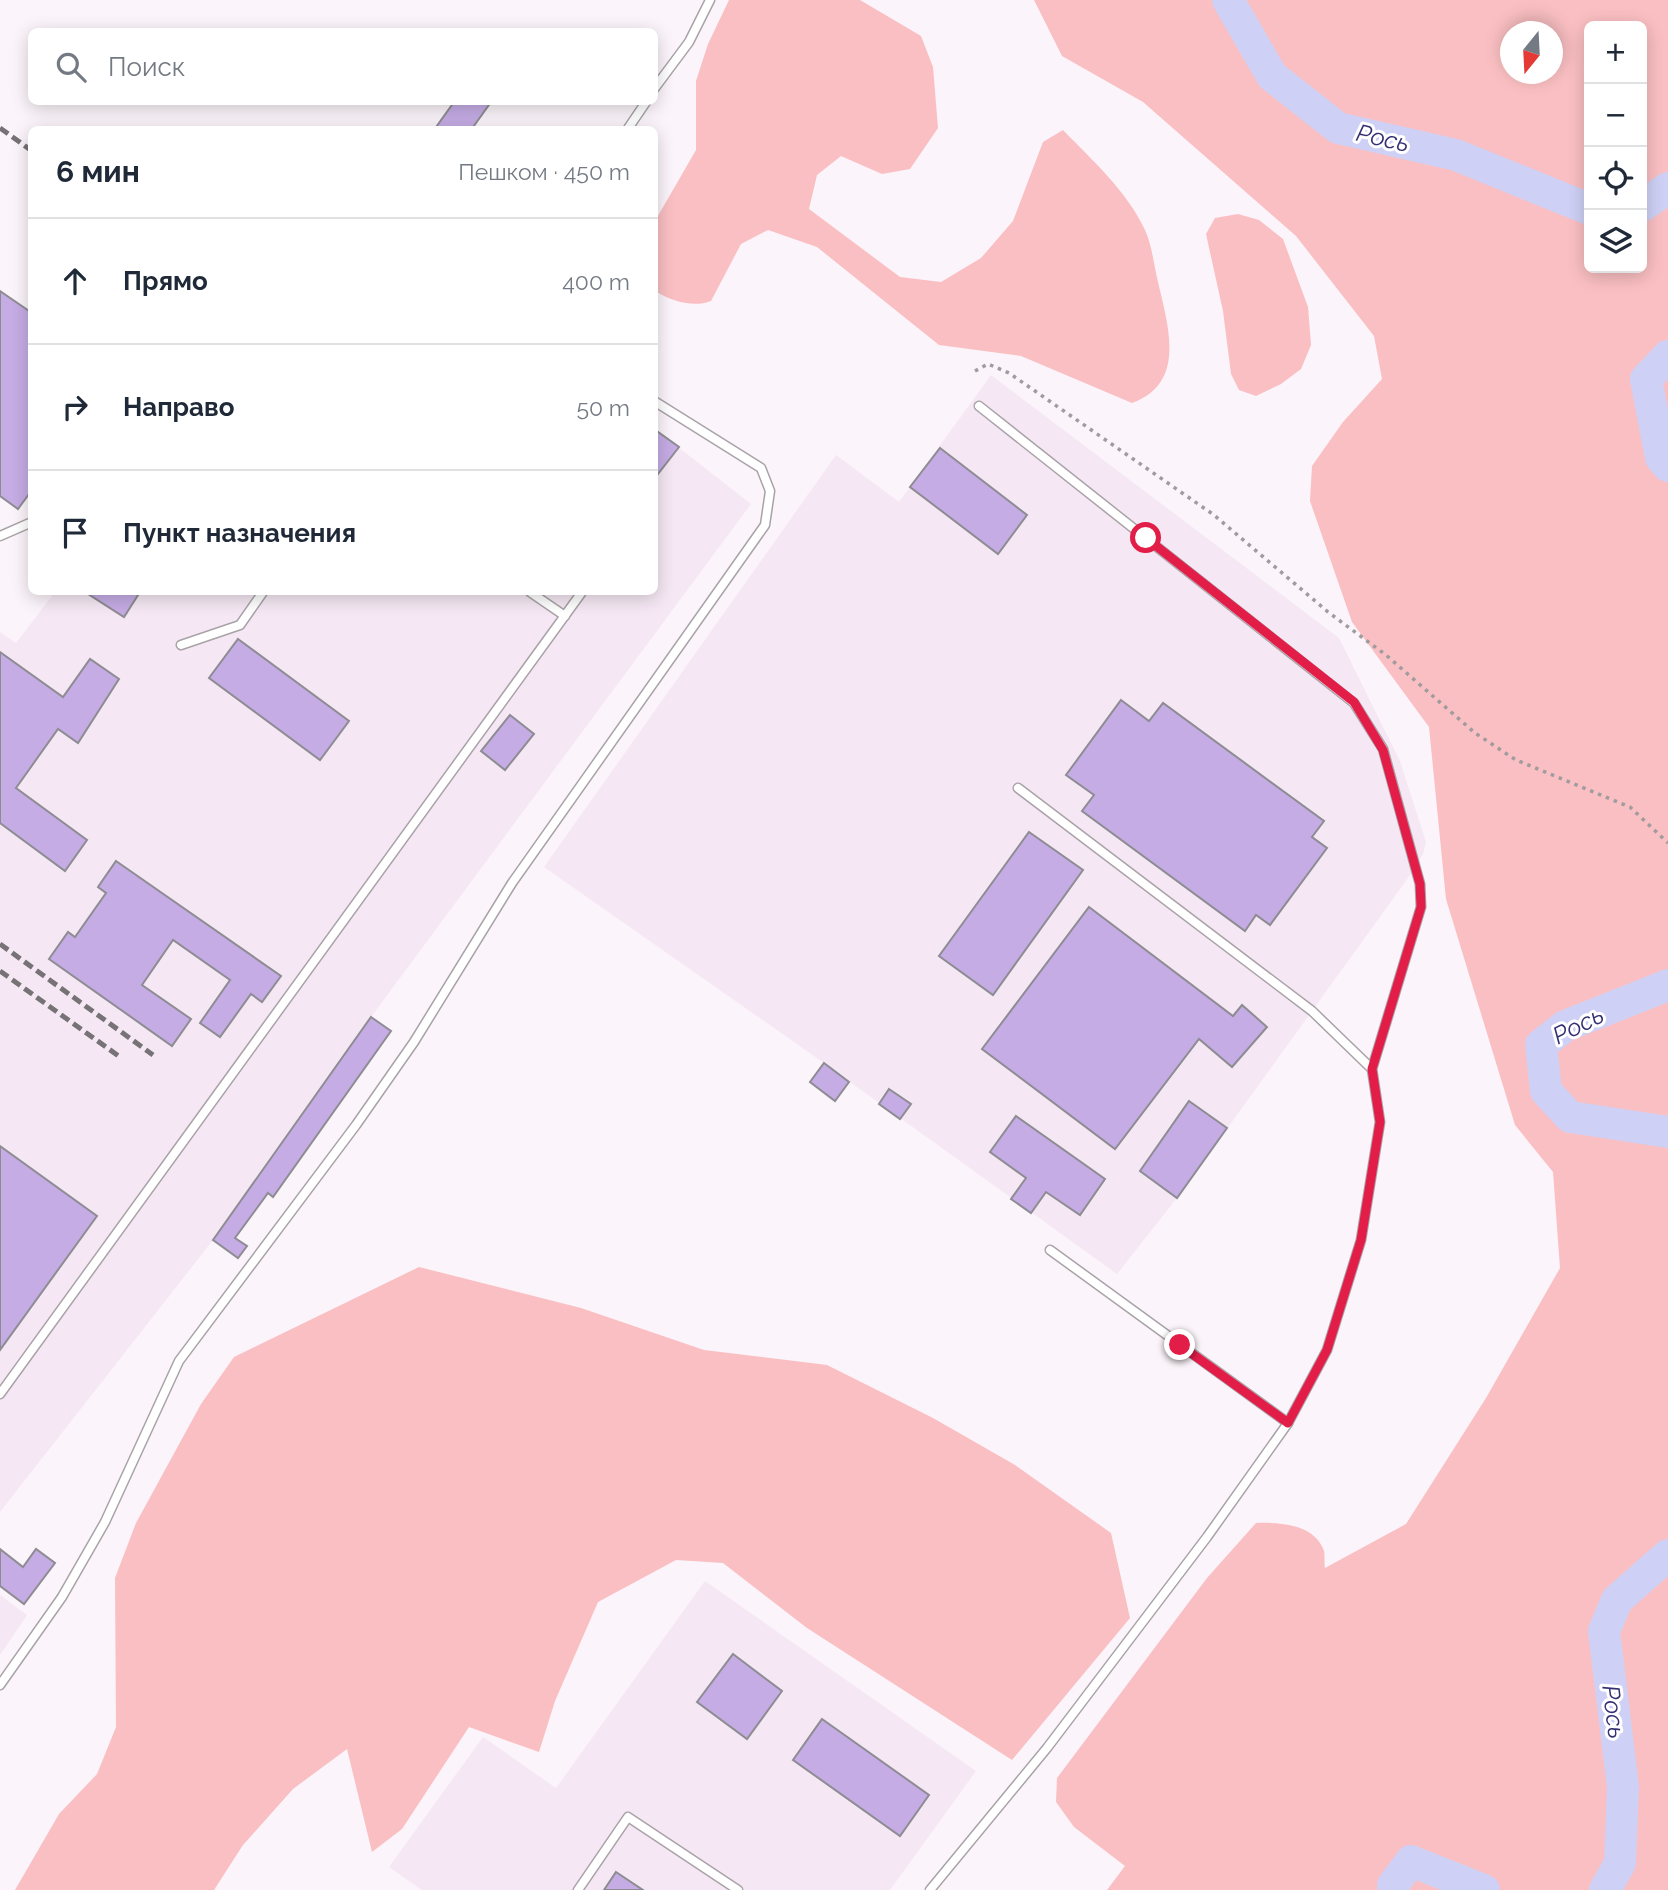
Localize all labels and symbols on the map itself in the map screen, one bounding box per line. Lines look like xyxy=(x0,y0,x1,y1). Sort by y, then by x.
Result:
north arrow xyxy=(1500,21,1563,84)
water label: Рось xyxy=(1354,118,1412,158)
route start xyxy=(1130,522,1161,553)
water label: Рось xyxy=(1547,1000,1609,1050)
route end xyxy=(1164,1329,1195,1360)
water label: Рось xyxy=(1596,1684,1632,1740)

